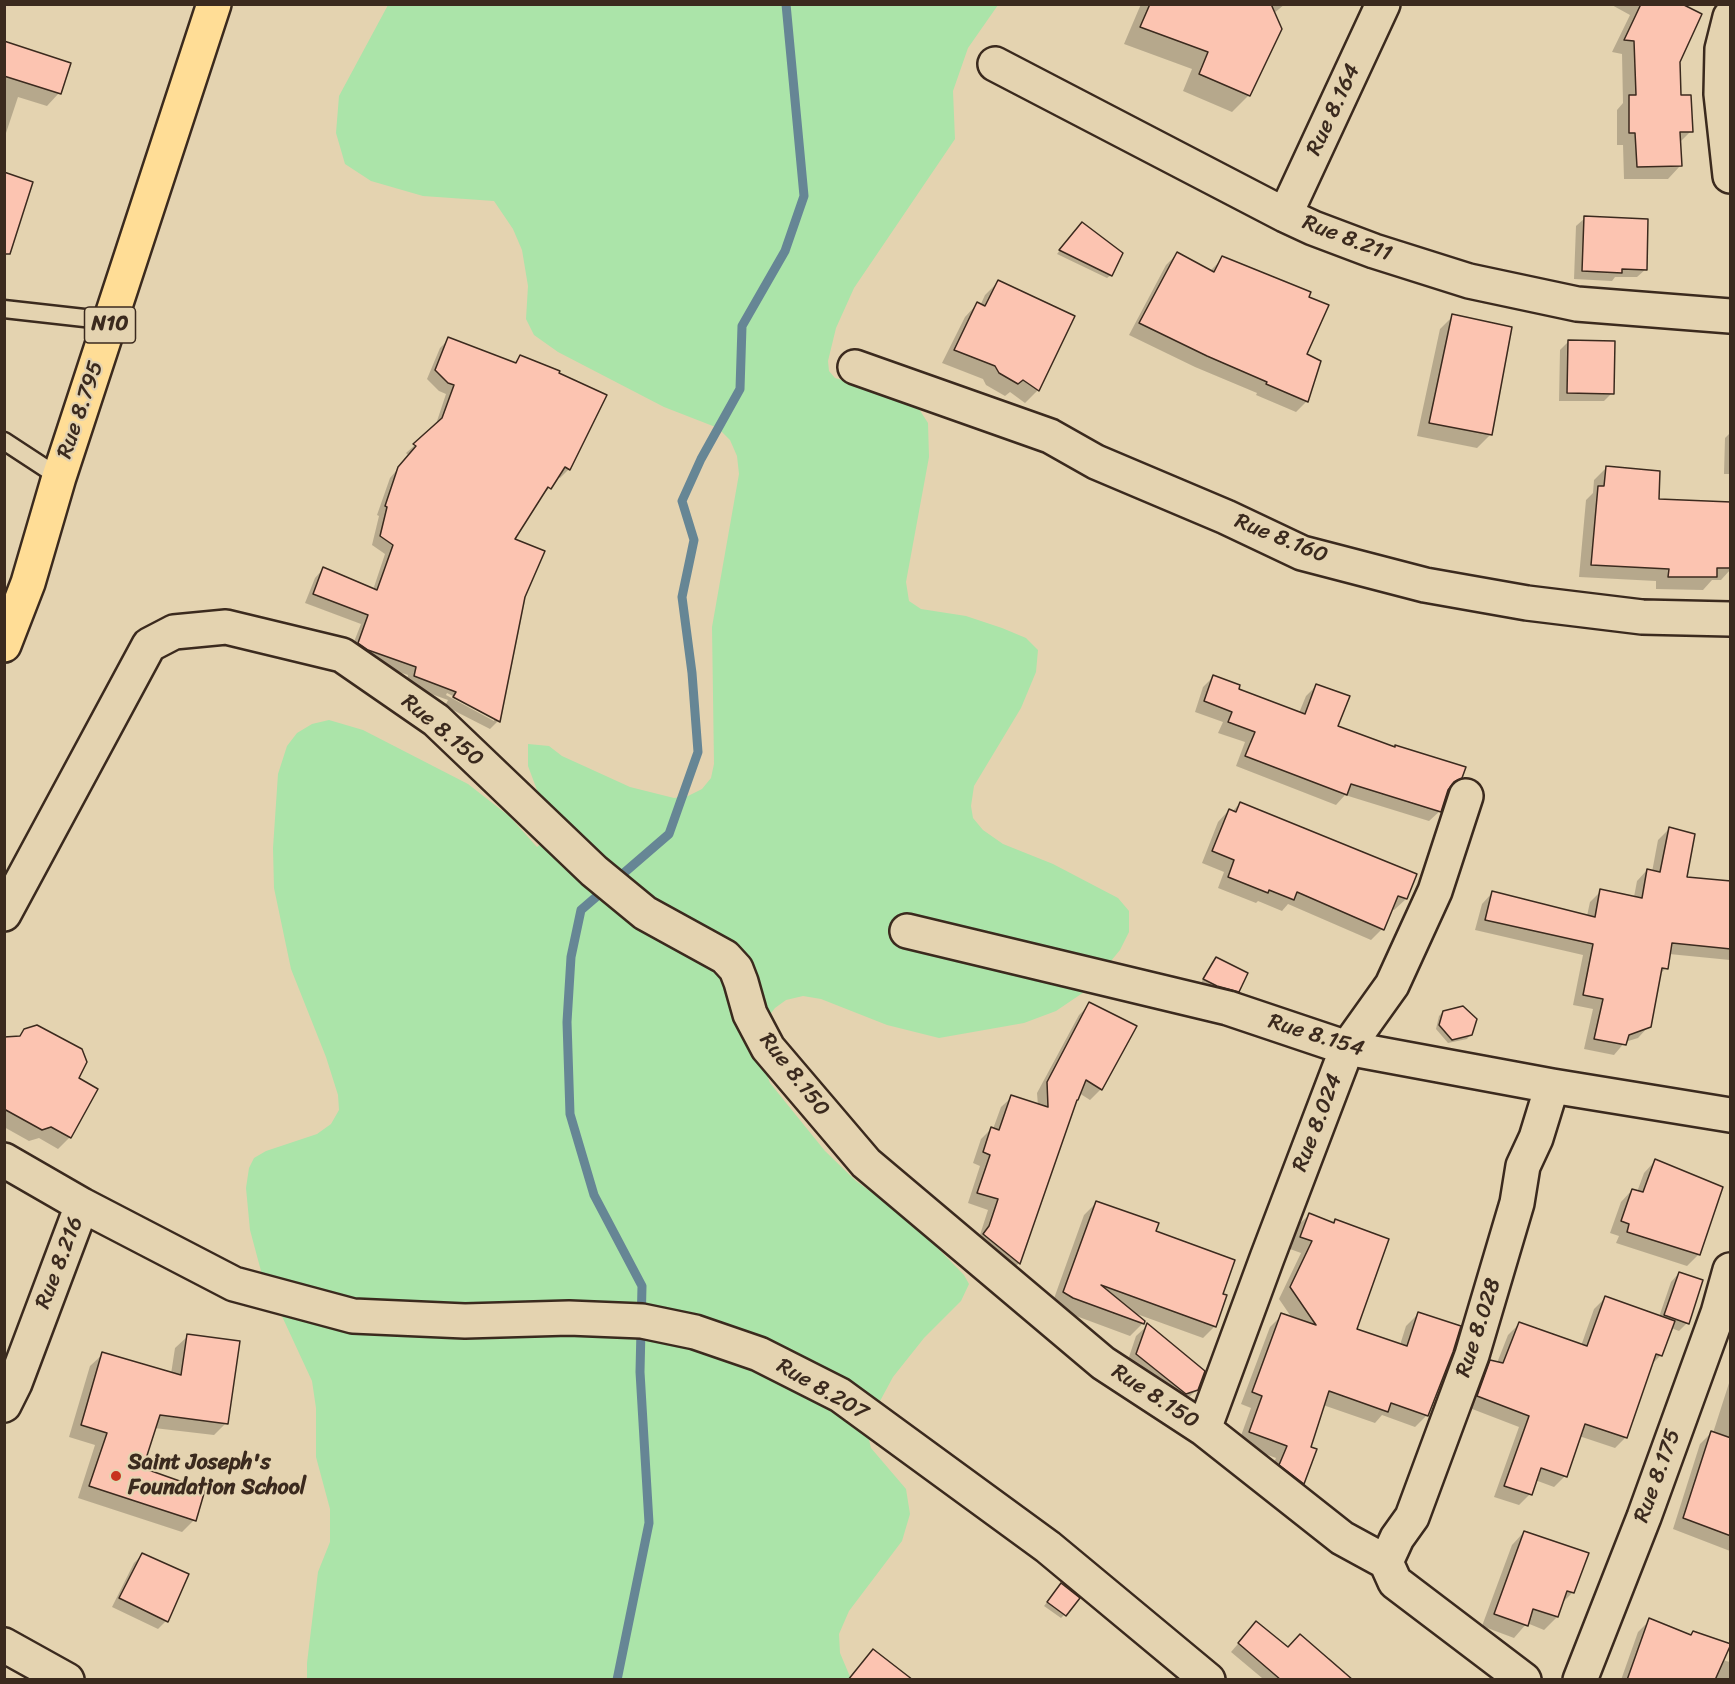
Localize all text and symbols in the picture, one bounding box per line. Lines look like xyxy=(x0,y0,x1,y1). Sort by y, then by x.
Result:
street label: Rue 8.164 xyxy=(1301,60,1367,160)
street label: Rue 8.211 xyxy=(1299,210,1395,268)
road number: N10 xyxy=(84,307,136,343)
street label: Rue 8.795 xyxy=(52,358,110,462)
street label: Rue 8.160 xyxy=(1231,508,1331,570)
street label: Rue 8.150 xyxy=(396,689,488,773)
street label: Rue 8.154 xyxy=(1265,1009,1367,1063)
street label: Rue 8.150 xyxy=(753,1028,835,1122)
street label: Rue 8.024 xyxy=(1287,1070,1349,1176)
street label: Rue 8.216 xyxy=(30,1213,90,1313)
street label: Rue 8.028 xyxy=(1451,1275,1507,1381)
street label: Rue 8.207 xyxy=(772,1353,872,1427)
street label: Rue 8.150 xyxy=(1106,1359,1204,1435)
street label: Rue 8.175 xyxy=(1629,1426,1687,1526)
place label: Saint Joseph's Foundation School xyxy=(128,1450,306,1502)
marker: Saint Joseph's Foundation School xyxy=(109,1469,123,1483)

